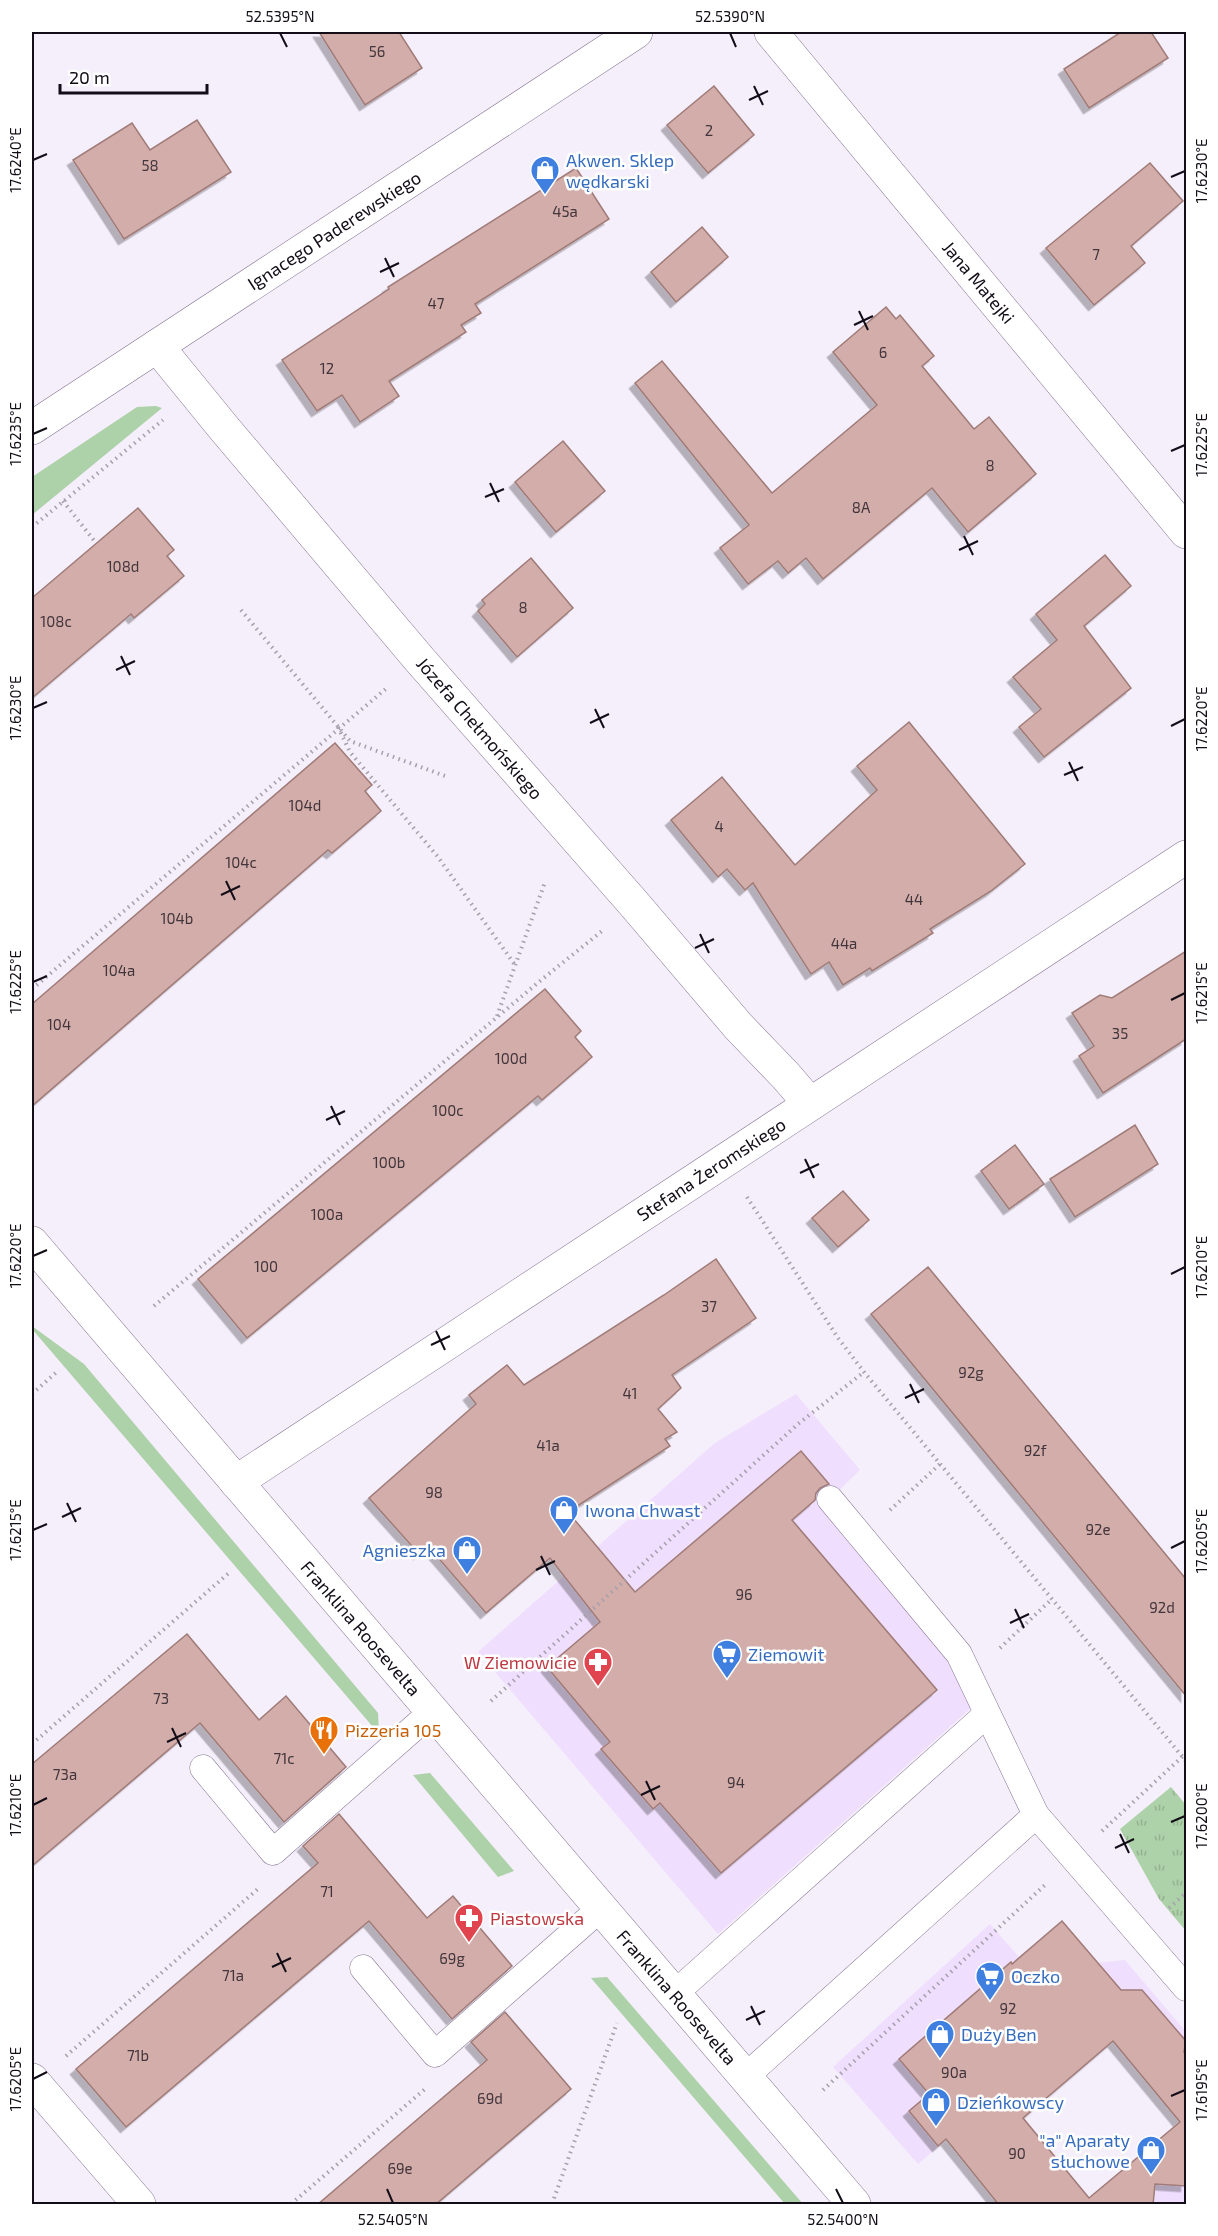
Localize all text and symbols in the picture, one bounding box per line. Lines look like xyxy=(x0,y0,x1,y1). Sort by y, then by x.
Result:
text: 52.5395°N xyxy=(246,7,314,25)
text: 52.5390°N xyxy=(695,7,765,25)
house number: 56 xyxy=(369,42,385,60)
scale bar xyxy=(60,57,207,95)
text: 20 m xyxy=(69,66,110,88)
house number: 2 xyxy=(705,121,713,139)
text: 17.6240°E xyxy=(6,127,24,193)
text: 17.6230°E xyxy=(1192,139,1210,203)
place label: Akwen. Sklep wędkarski xyxy=(566,149,674,192)
shop icon: Akwen. Sklep wędkarski xyxy=(529,154,561,196)
house number: 58 xyxy=(141,156,159,174)
street label: Ignacego Paderewskiego xyxy=(243,166,425,294)
house number: 45a xyxy=(552,202,578,220)
street label: Jana Matejki xyxy=(938,236,1020,328)
house number: 7 xyxy=(1092,245,1100,263)
house number: 47 xyxy=(428,294,445,312)
house number: 6 xyxy=(879,343,887,361)
house number: 12 xyxy=(320,359,334,377)
text: 17.6235°E xyxy=(6,402,24,466)
text: 17.6225°E xyxy=(1192,413,1210,477)
house number: 8 xyxy=(985,456,995,474)
house number: 8A xyxy=(852,498,871,516)
house number: 108d xyxy=(107,557,139,575)
house number: 8 xyxy=(518,598,528,616)
house number: 108c xyxy=(40,612,72,630)
street label: Józefa Chełmońskiego xyxy=(412,652,548,804)
text: 17.6230°E xyxy=(6,676,24,740)
text: 17.6220°E xyxy=(1192,687,1210,751)
house number: 104d xyxy=(289,796,321,814)
house number: 4 xyxy=(714,817,724,835)
house number: 104c xyxy=(225,853,257,871)
house number: 44 xyxy=(905,890,923,908)
house number: 104b xyxy=(161,909,193,927)
house number: 44a xyxy=(831,934,857,952)
text: 17.6225°E xyxy=(6,950,24,1014)
house number: 104a xyxy=(103,961,135,979)
text: 17.6215°E xyxy=(1192,962,1210,1024)
house number: 104 xyxy=(47,1015,71,1033)
house number: 35 xyxy=(1112,1024,1128,1042)
house number: 100d xyxy=(495,1049,527,1067)
house number: 100c xyxy=(432,1101,464,1119)
street label: Stefana Żeromskiego xyxy=(632,1113,790,1225)
house number: 100b xyxy=(373,1153,405,1171)
house number: 100a xyxy=(311,1205,343,1223)
text: 17.6220°E xyxy=(6,1224,24,1288)
text: 17.6210°E xyxy=(1192,1236,1210,1298)
house number: 100 xyxy=(254,1257,278,1275)
house number: 37 xyxy=(701,1297,717,1315)
house number: 92g xyxy=(958,1363,984,1381)
house number: 41 xyxy=(622,1384,638,1402)
house number: 41a xyxy=(536,1436,560,1454)
house number: 92f xyxy=(1024,1441,1047,1459)
house number: 98 xyxy=(425,1483,443,1501)
shop icon: Iwona Chwast xyxy=(548,1494,580,1536)
text: 17.6215°E xyxy=(6,1499,24,1561)
place label: Iwona Chwast xyxy=(585,1499,701,1521)
text: 17.6205°E xyxy=(1192,1509,1210,1573)
house number: 92e xyxy=(1085,1520,1111,1538)
shop icon: Agnieszka xyxy=(451,1534,483,1576)
place label: Agnieszka xyxy=(363,1539,446,1561)
street label: Franklina Roosevelta xyxy=(296,1556,426,1700)
house number: 96 xyxy=(735,1585,753,1603)
house number: 92d xyxy=(1149,1598,1175,1616)
supermarket icon: Ziemowit xyxy=(711,1638,743,1680)
place label: Ziemowit xyxy=(748,1643,825,1665)
pharmacy icon: W Ziemowicie xyxy=(582,1646,614,1688)
place label: W Ziemowicie xyxy=(464,1651,577,1673)
house number: 73 xyxy=(153,1689,169,1707)
restaurant icon: Pizzeria 105 xyxy=(308,1714,340,1756)
place label: Pizzeria 105 xyxy=(345,1719,441,1741)
house number: 71c xyxy=(274,1749,295,1767)
house number: 73a xyxy=(53,1765,77,1783)
house number: 94 xyxy=(727,1773,745,1791)
text: 17.6210°E xyxy=(6,1774,24,1836)
text: 17.6200°E xyxy=(1192,1783,1210,1849)
house number: 71 xyxy=(320,1882,334,1900)
pharmacy icon: Piastowska xyxy=(453,1902,485,1944)
place label: Piastowska xyxy=(490,1907,584,1929)
street label: Franklina Roosevelta xyxy=(612,1925,742,2069)
house number: 69g xyxy=(439,1949,465,1967)
supermarket icon: Oczko xyxy=(974,1960,1006,2002)
place label: Oczko xyxy=(1011,1965,1060,1987)
house number: 71a xyxy=(222,1966,244,1984)
house number: 92 xyxy=(999,1999,1017,2017)
shop icon: Duży Ben xyxy=(924,2018,956,2060)
place label: Duży Ben xyxy=(961,2023,1037,2045)
house number: 71b xyxy=(127,2046,149,2064)
text: 17.6205°E xyxy=(6,2047,24,2111)
text: 17.6195°E xyxy=(1192,2059,1210,2121)
house number: 90a xyxy=(941,2063,967,2081)
shop icon: Dzieńkowscy xyxy=(920,2086,952,2128)
house number: 69d xyxy=(477,2089,503,2107)
place label: Dzieńkowscy xyxy=(957,2091,1065,2113)
place label: "a" Aparaty słuchowe xyxy=(1039,2129,1130,2172)
shop icon: "a" Aparaty słuchowe xyxy=(1135,2134,1167,2176)
house number: 90 xyxy=(1008,2144,1026,2162)
house number: 69e xyxy=(387,2159,413,2177)
text: 52.5405°N xyxy=(358,2210,428,2228)
text: 52.5400°N xyxy=(807,2210,879,2228)

